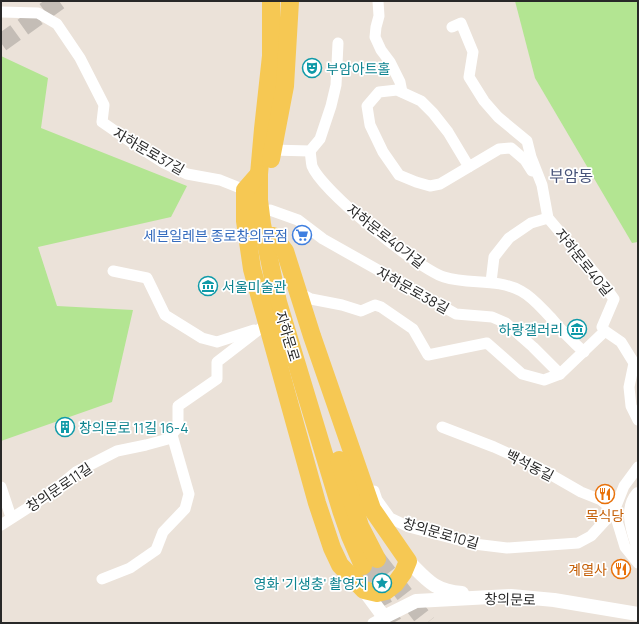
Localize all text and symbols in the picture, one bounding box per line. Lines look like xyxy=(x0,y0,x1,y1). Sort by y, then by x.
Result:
theatre icon: 부암아트홀 xyxy=(301,57,323,79)
place label: 부암아트홀 xyxy=(326,59,391,78)
street label: 자하문로37길 xyxy=(110,123,188,179)
district label: 부암동 xyxy=(549,165,593,187)
street label: 자하문로40가길 xyxy=(343,200,429,272)
supermarket icon: 세븐일레븐 종로창의문점 xyxy=(291,224,313,246)
street label: 자하문로40길 xyxy=(551,224,617,300)
place label: 세븐일레븐 종로창의문점 xyxy=(144,226,288,245)
street label: 자하문로38길 xyxy=(373,262,453,318)
museum icon: 서울미술관 xyxy=(197,275,219,297)
place label: 서울미술관 xyxy=(222,277,287,296)
street label: 자하문로 xyxy=(271,309,305,364)
museum icon: 하랑갤러리 xyxy=(566,318,588,340)
place label: 하랑갤러리 xyxy=(499,320,563,339)
building icon: 창의문로 11길 16-4 xyxy=(54,416,76,438)
place label: 창의문로 11길 16-4 xyxy=(79,418,188,437)
street label: 백석동길 xyxy=(503,445,557,485)
street label: 창의문로11길 xyxy=(22,458,96,516)
restaurant icon: 목식당 xyxy=(594,483,616,505)
place label: 목식당 xyxy=(586,506,624,525)
street label: 창의문로10길 xyxy=(401,513,481,553)
restaurant icon: 계열사 xyxy=(610,558,632,580)
place label: 계열사 xyxy=(568,560,607,579)
place icon: 영화 '기생충' 촬영지 xyxy=(371,572,393,594)
place label: 영화 '기생충' 촬영지 xyxy=(253,574,368,593)
street label: 창의문로 xyxy=(484,589,536,609)

